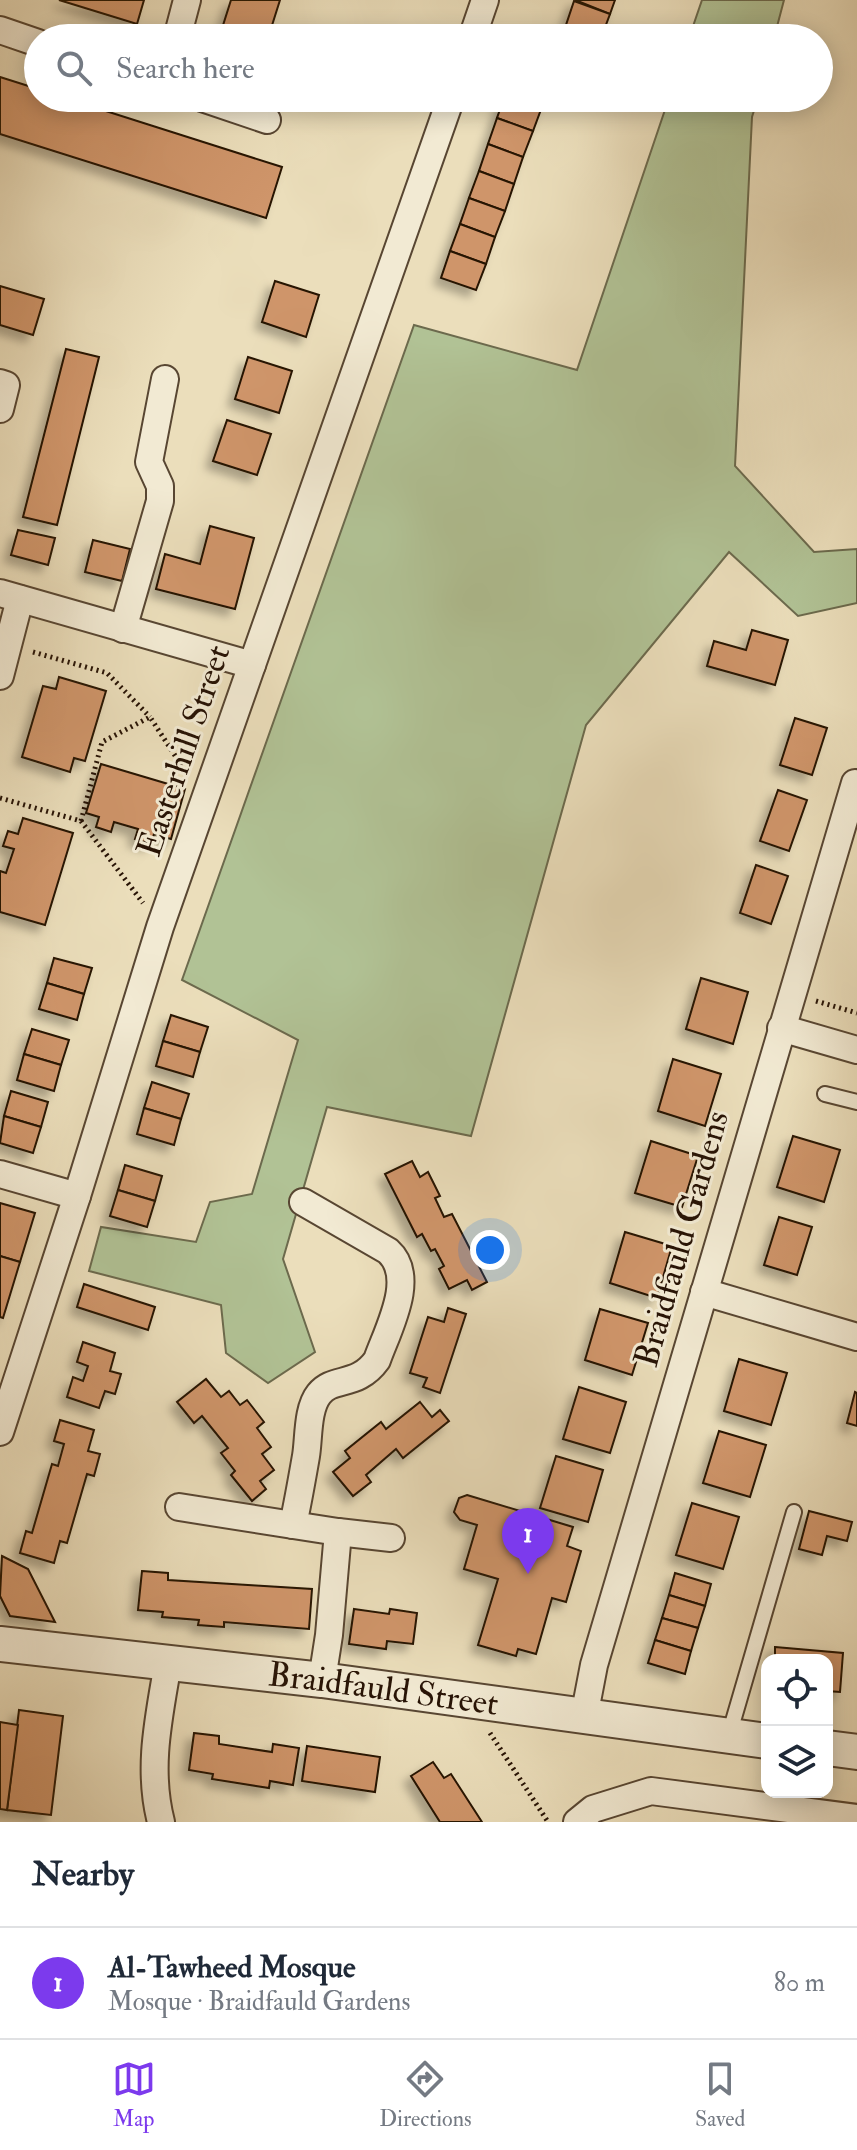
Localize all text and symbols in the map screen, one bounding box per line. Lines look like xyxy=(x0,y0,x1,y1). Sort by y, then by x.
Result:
search box xyxy=(24,24,833,112)
icon: search xyxy=(52,46,96,90)
text: Search here xyxy=(116,50,255,87)
street label: Easterhill Street xyxy=(128,639,240,863)
street label: Braidfauld Gardens xyxy=(625,1106,739,1372)
your location xyxy=(470,1230,510,1270)
pin: 1 xyxy=(502,1508,554,1574)
street label: Braidfauld Street xyxy=(266,1653,501,1725)
map controls xyxy=(761,1654,833,1798)
button: locate xyxy=(761,1654,833,1726)
button: layers xyxy=(761,1726,833,1798)
text: Nearby xyxy=(32,1853,134,1896)
text: Al-Tawheed Mosque xyxy=(108,1949,356,1986)
text: 1 xyxy=(53,1967,63,1999)
text: 80 m xyxy=(774,1967,825,1999)
text: Mosque · Braidfauld Gardens xyxy=(108,1986,410,2018)
tab: Map xyxy=(112,2057,156,2133)
tab: Directions xyxy=(379,2057,472,2133)
tab: Saved xyxy=(695,2057,745,2133)

